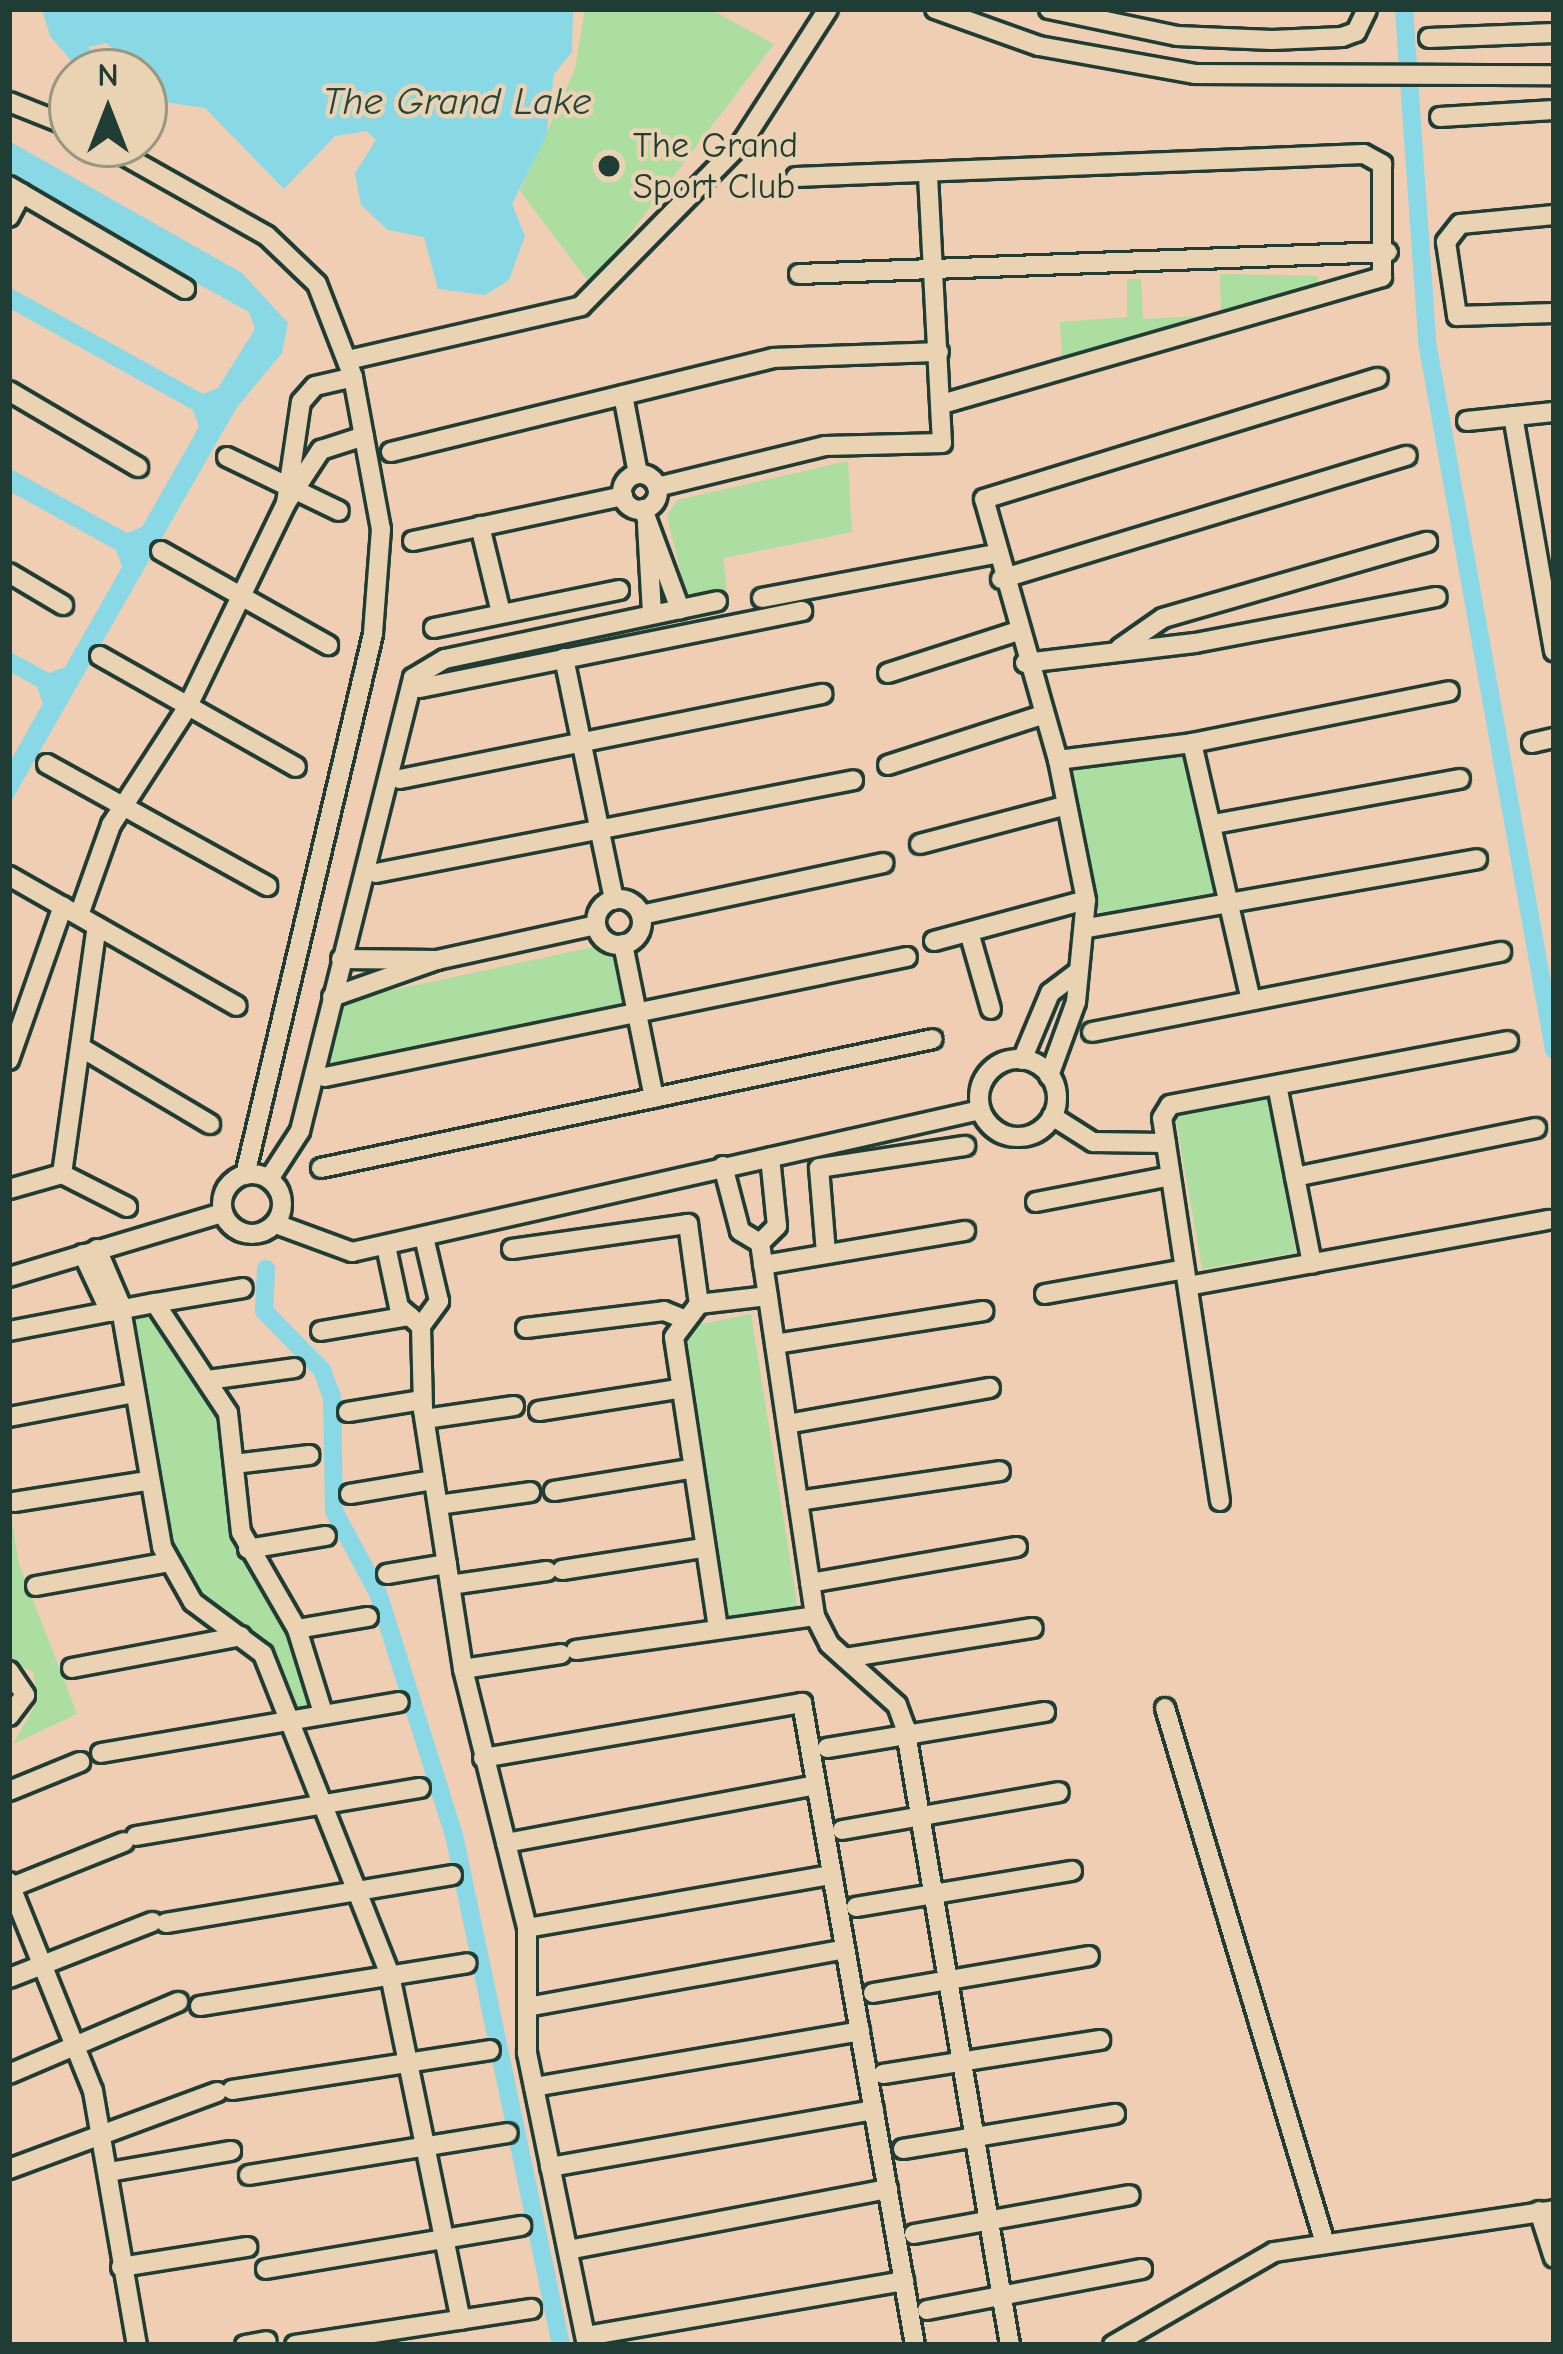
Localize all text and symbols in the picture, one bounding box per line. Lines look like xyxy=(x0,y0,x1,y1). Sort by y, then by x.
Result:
north arrow xyxy=(48,48,168,168)
text: N xyxy=(97,56,119,94)
water label: The Grand Lake xyxy=(322,79,592,125)
place label: The Grand Sport Club xyxy=(633,123,798,208)
marker: The Grand Sport Club xyxy=(596,153,622,179)

